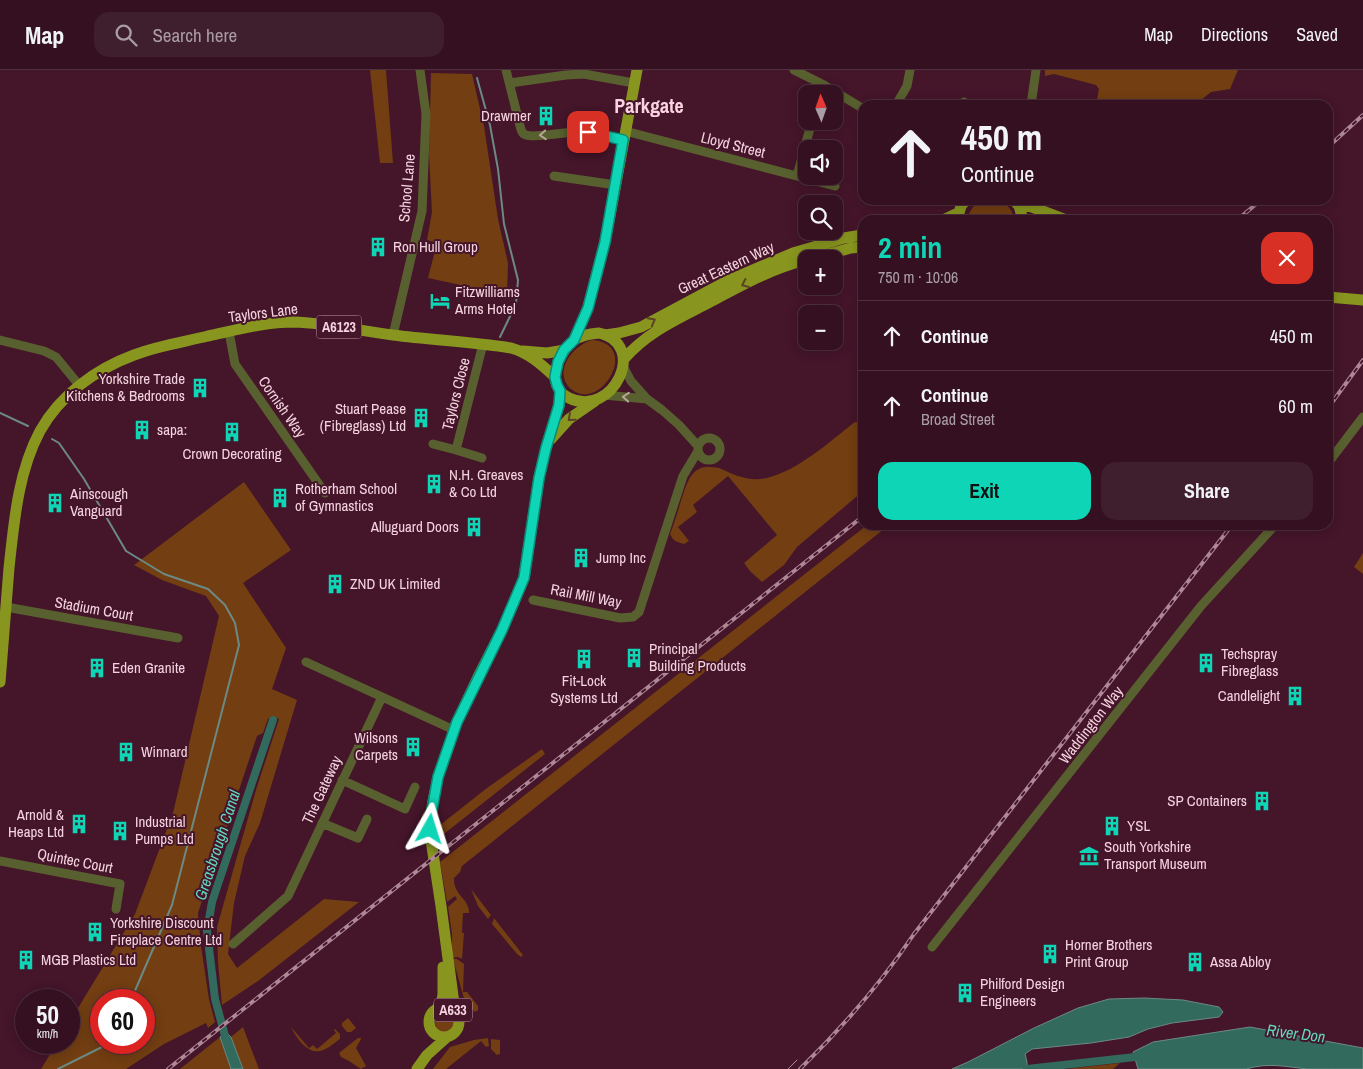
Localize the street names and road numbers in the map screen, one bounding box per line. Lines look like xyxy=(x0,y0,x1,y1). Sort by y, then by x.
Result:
street label: Lloyd Street xyxy=(699,126,768,163)
street label: School Lane xyxy=(393,153,420,223)
street label: Great Eastern Way xyxy=(674,236,778,299)
street label: Taylors Lane xyxy=(227,298,299,327)
road number: A6123 xyxy=(316,316,362,338)
street label: Taylors Close xyxy=(436,355,475,432)
street label: Cornish Way xyxy=(254,372,312,442)
street label: Rail Mill Way xyxy=(549,578,624,613)
street label: Stadium Court xyxy=(53,591,136,626)
street label: Waddington Way xyxy=(1054,681,1128,768)
street label: The Gateway xyxy=(297,751,347,827)
street label: Quintec Court xyxy=(36,843,115,878)
road number: A633 xyxy=(434,998,472,1022)

